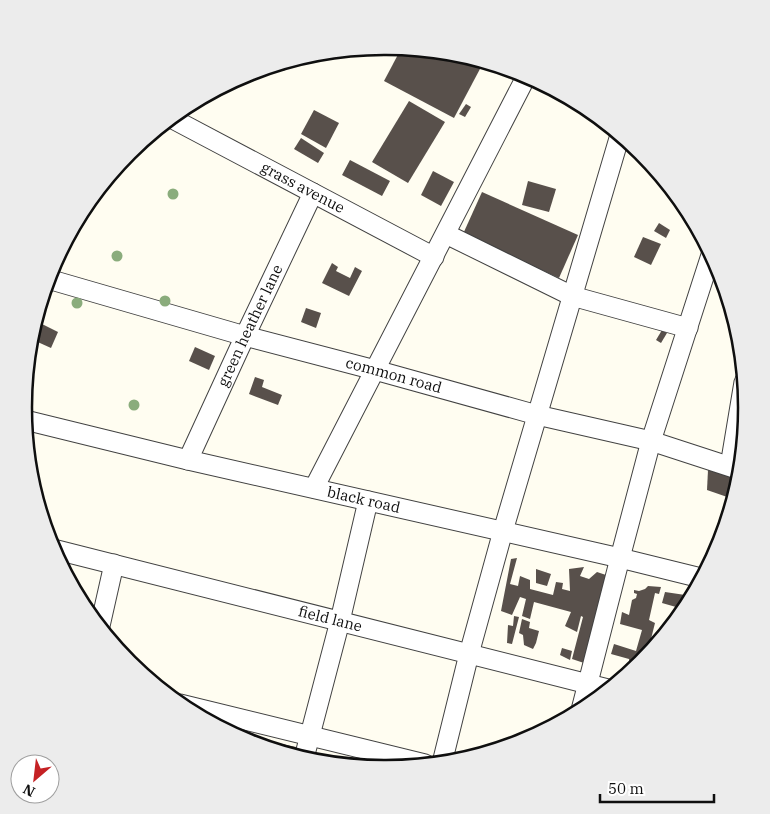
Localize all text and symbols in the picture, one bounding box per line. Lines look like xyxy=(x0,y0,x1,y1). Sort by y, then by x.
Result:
street label: grass avenue xyxy=(258,157,348,217)
street label: green heather lane xyxy=(213,261,287,390)
street label: common road xyxy=(344,353,444,397)
street label: black road xyxy=(325,482,402,517)
street label: field lane xyxy=(297,601,364,636)
north arrow xyxy=(10,754,60,804)
scale bar xyxy=(600,772,714,804)
text: 50 m xyxy=(608,779,644,798)
text: N xyxy=(20,780,38,801)

